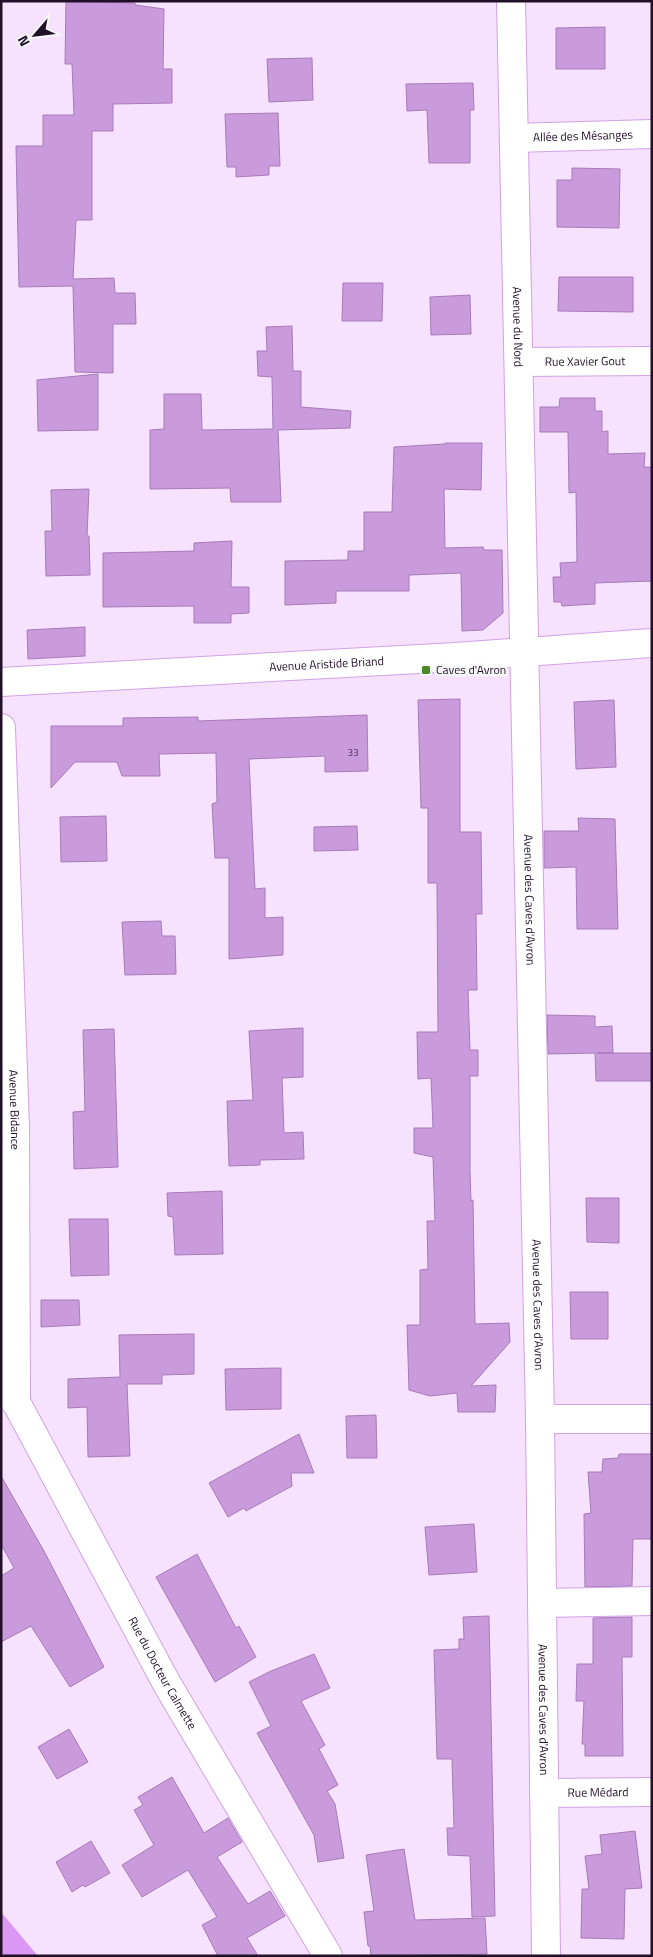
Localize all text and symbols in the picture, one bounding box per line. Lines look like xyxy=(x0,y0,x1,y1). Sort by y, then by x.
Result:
north arrow xyxy=(10,10,60,60)
text: N xyxy=(12,32,35,51)
street label: Allée des Mésanges xyxy=(533,125,634,146)
street label: Avenue du Nord xyxy=(508,287,528,367)
street label: Rue Xavier Gout xyxy=(545,351,626,371)
street label: Avenue Aristide Briand xyxy=(269,651,384,676)
place label: Caves d'Avron xyxy=(436,660,506,679)
marker: Caves d'Avron xyxy=(420,664,432,676)
house number: 33 xyxy=(347,745,359,760)
street label: Avenue des Caves d'Avron xyxy=(519,834,541,966)
street label: Avenue Bidance xyxy=(4,1069,25,1150)
street label: Avenue des Caves d'Avron xyxy=(527,1239,549,1371)
street label: Rue du Docteur Calmette xyxy=(124,1613,202,1733)
street label: Avenue des Caves d'Avron xyxy=(534,1644,554,1775)
street label: Rue Médard xyxy=(567,1782,629,1802)

